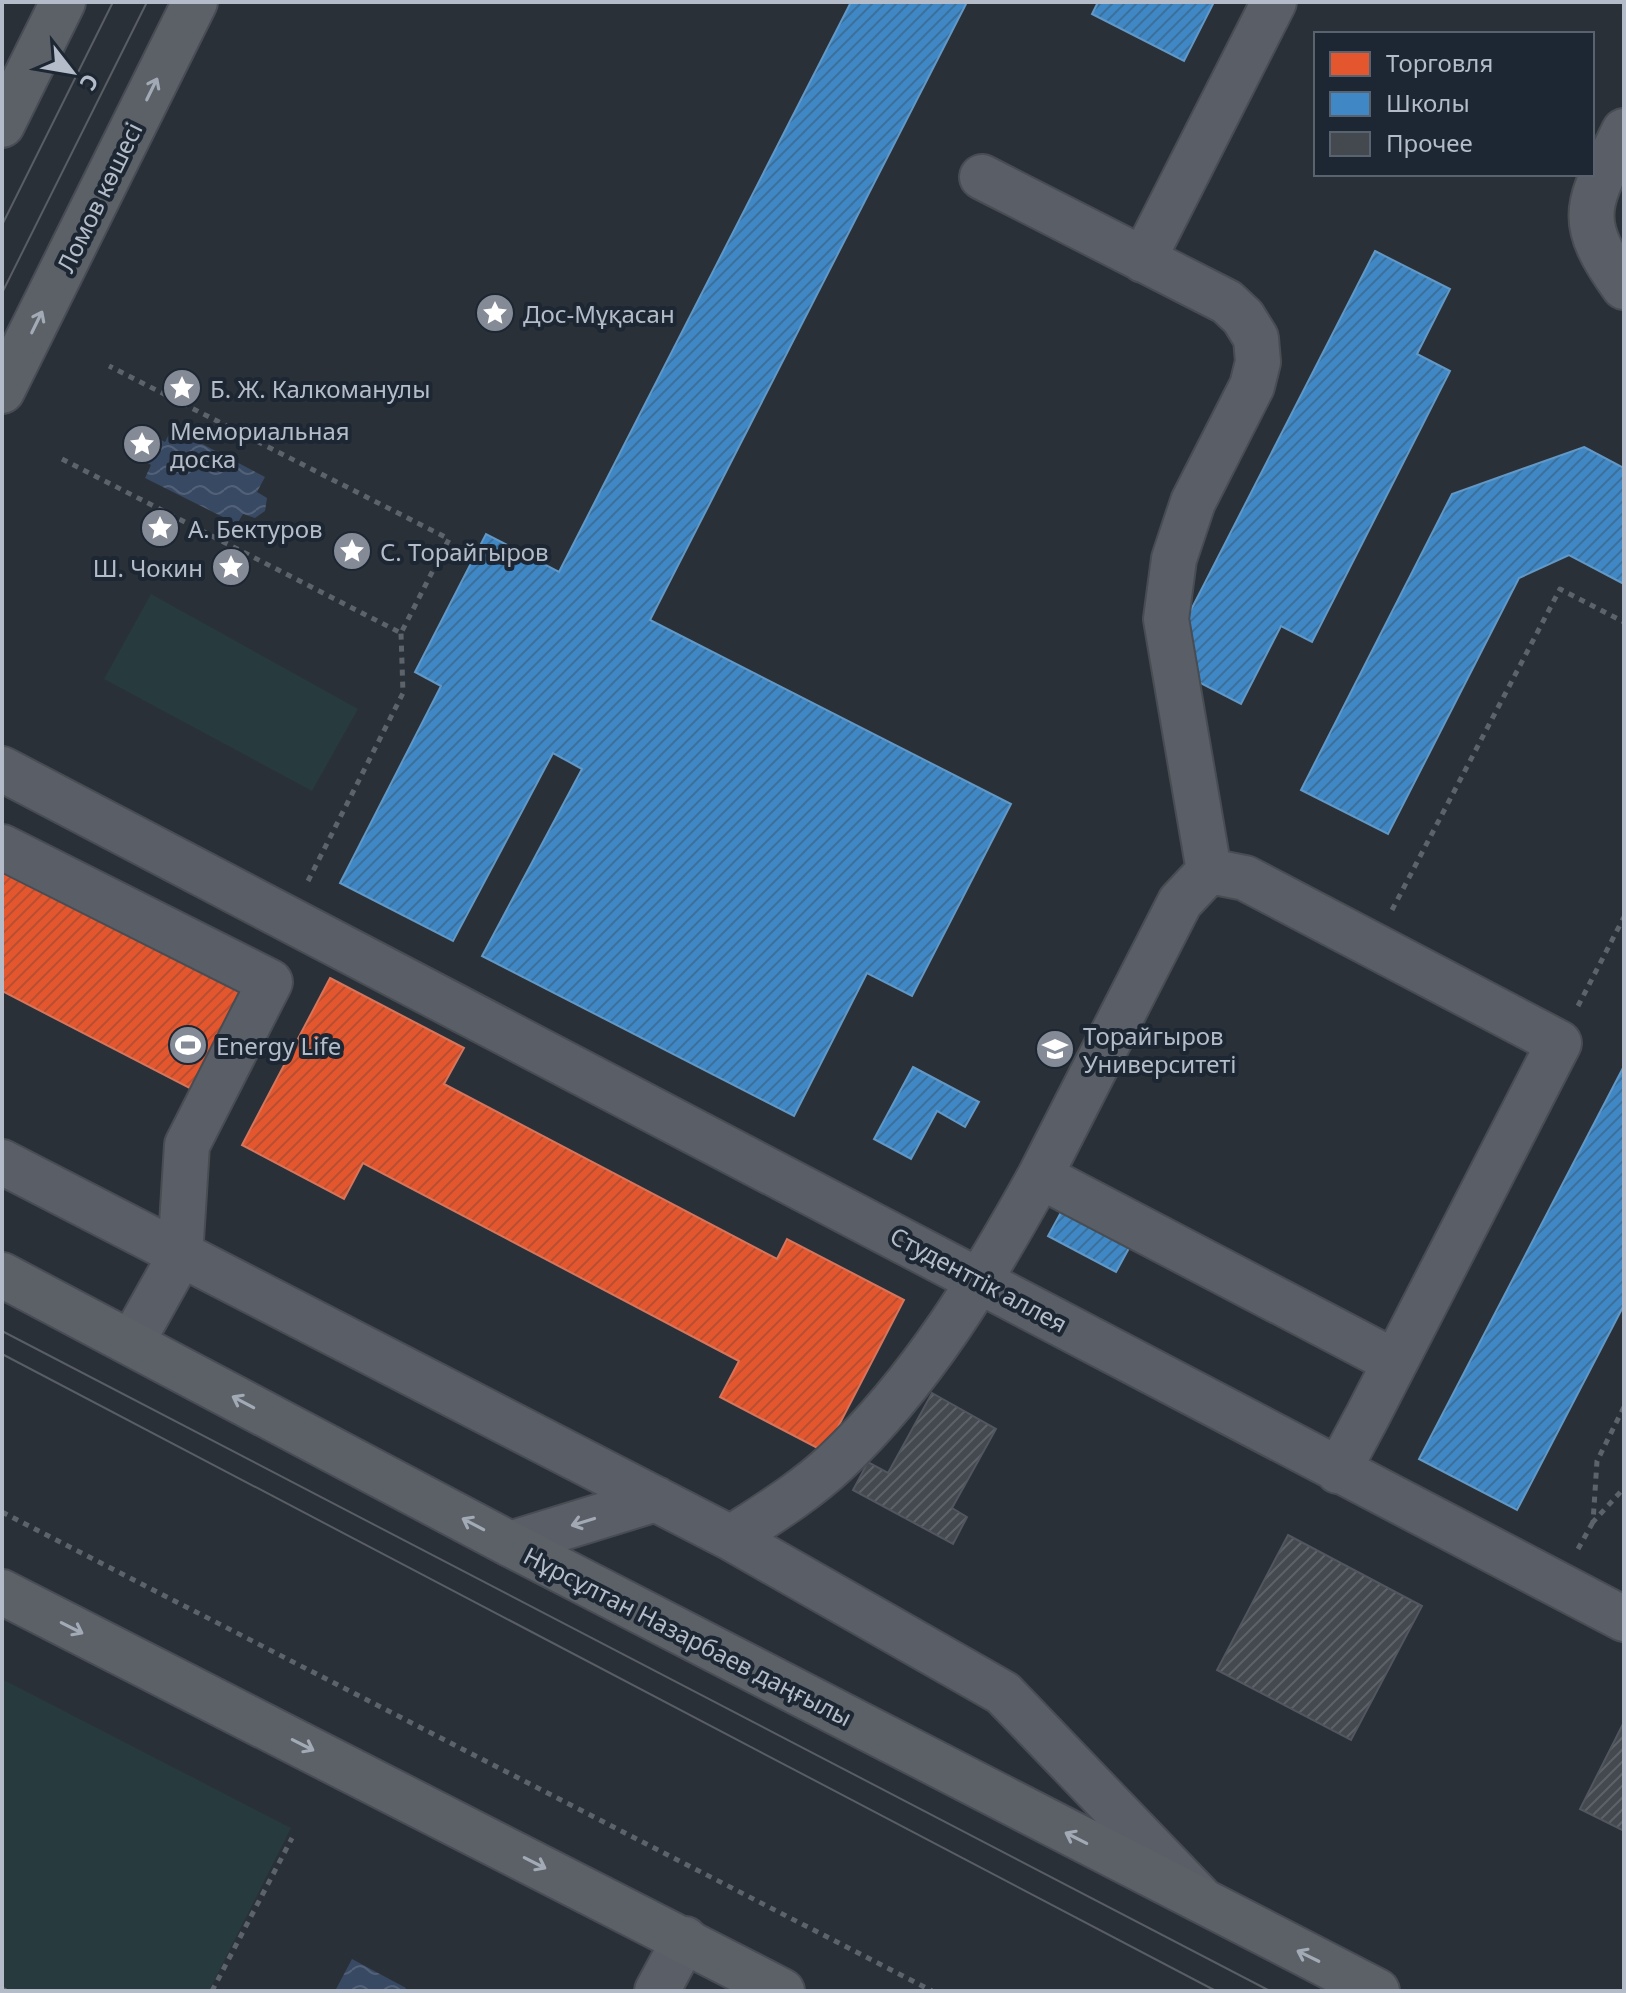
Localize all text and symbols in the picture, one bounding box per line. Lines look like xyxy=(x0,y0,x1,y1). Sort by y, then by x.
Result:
north arrow xyxy=(32,32,112,112)
legend xyxy=(1314,32,1594,176)
text: Торговля xyxy=(1386,46,1493,79)
text: С xyxy=(73,69,107,97)
one-way arrow xyxy=(145,77,160,101)
text: Школы xyxy=(1386,86,1470,119)
street label: Ломов көшесі xyxy=(48,117,150,277)
text: Прочее xyxy=(1386,126,1473,159)
place icon: Дос-Мұқасан xyxy=(474,292,516,334)
place label: Дос-Мұқасан xyxy=(523,297,675,330)
one-way arrow xyxy=(30,310,45,334)
place icon: Б. Ж. Калкоманулы xyxy=(161,367,203,409)
place label: Б. Ж. Калкоманулы xyxy=(210,372,430,405)
place label: Мемориальная доска xyxy=(170,414,350,475)
place icon: Мемориальная доска xyxy=(121,423,163,465)
place icon: А. Бектуров xyxy=(139,507,181,549)
place label: А. Бектуров xyxy=(188,512,322,545)
place icon: С. Торайгыров xyxy=(331,530,373,572)
place label: С. Торайгыров xyxy=(380,535,549,568)
place icon: Ш. Чокин xyxy=(210,546,252,588)
place label: Ш. Чокин xyxy=(93,551,203,584)
place label: Торайгыров Университеті xyxy=(1083,1019,1237,1080)
sports icon: Energy Life xyxy=(167,1024,209,1066)
school or university icon: Торайгыров Университеті xyxy=(1034,1028,1076,1070)
place label: Energy Life xyxy=(216,1029,341,1062)
street label: Студенттік аллея xyxy=(885,1218,1073,1340)
one-way arrow xyxy=(232,1393,256,1409)
one-way arrow xyxy=(571,1515,597,1530)
one-way arrow xyxy=(461,1516,485,1532)
street label: Нұрсұлтан Назарбаев даңғылы xyxy=(518,1539,858,1733)
one-way arrow xyxy=(59,1620,83,1636)
one-way arrow xyxy=(291,1738,315,1754)
one-way arrow xyxy=(1065,1830,1088,1846)
one-way arrow xyxy=(523,1856,547,1871)
one-way arrow xyxy=(1296,1948,1320,1963)

